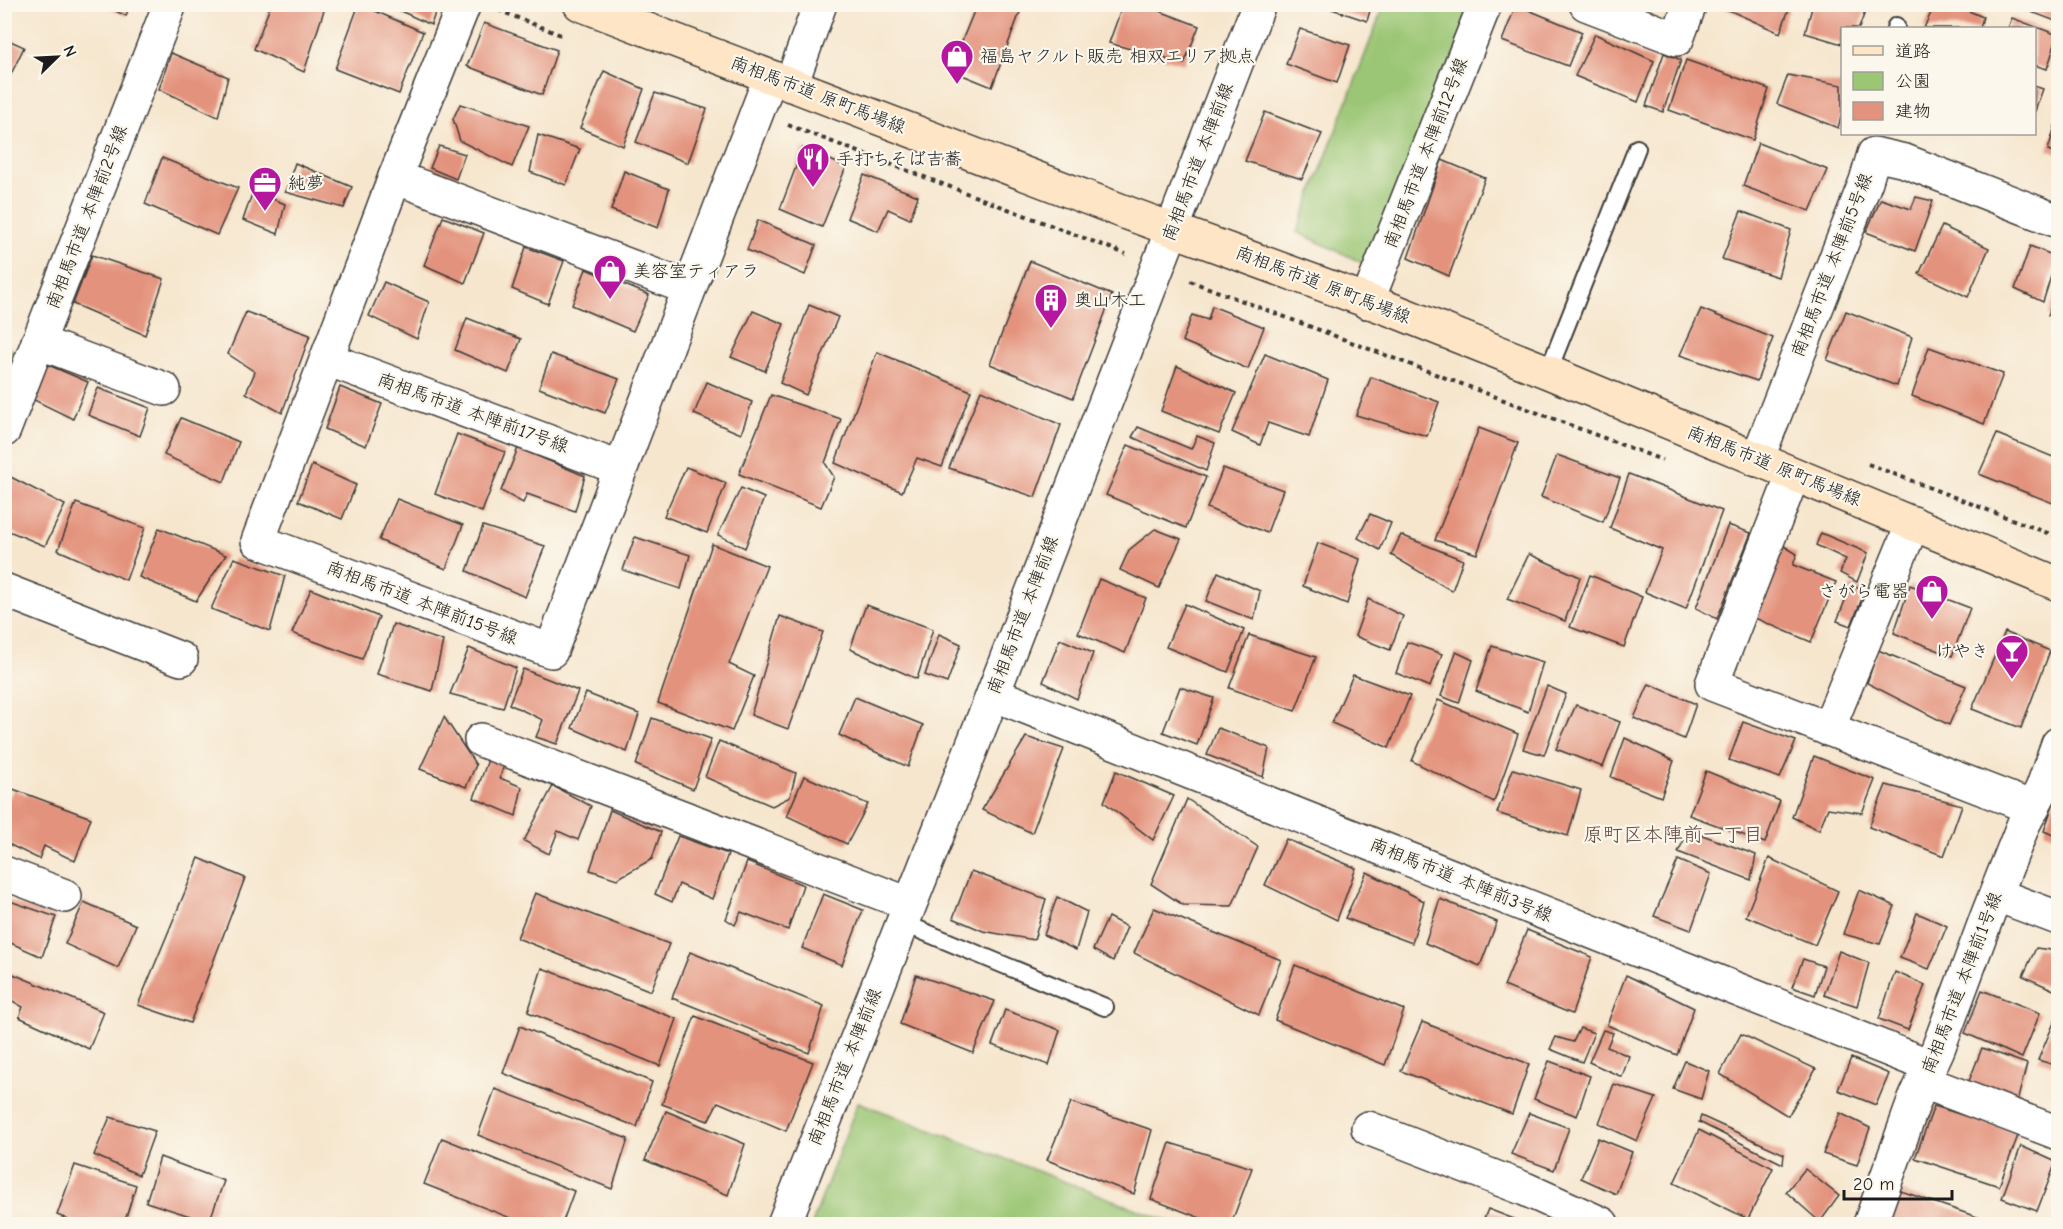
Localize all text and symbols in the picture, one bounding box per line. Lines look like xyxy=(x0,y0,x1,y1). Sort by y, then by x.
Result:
north arrow xyxy=(27,27,87,87)
legend xyxy=(1841,27,2036,135)
shop icon: 福島ヤクルト販売 相双エリア拠点 xyxy=(939,38,975,85)
text: 道路 xyxy=(1895,41,1931,62)
text: N xyxy=(59,43,80,60)
place label: 福島ヤクルト販売 相双エリア拠点 xyxy=(980,46,1255,67)
street label: 南相馬市道 原町馬場線 xyxy=(727,52,909,138)
street label: 南相馬市道 本陣前12号線 xyxy=(1380,55,1472,251)
text: 公園 xyxy=(1895,71,1931,92)
street label: 南相馬市道 本陣前線 xyxy=(1158,80,1238,244)
text: 建物 xyxy=(1895,101,1931,122)
street label: 南相馬市道 本陣前2号線 xyxy=(42,122,132,312)
restaurant icon: 手打ちそば吉蕎 xyxy=(795,141,831,188)
place label: 手打ちそば吉蕎 xyxy=(836,149,962,170)
office icon: 純夢 xyxy=(247,165,283,212)
street label: 南相馬市道 本陣前5号線 xyxy=(1787,170,1877,360)
place label: 純夢 xyxy=(288,173,324,194)
street label: 南相馬市道 原町馬場線 xyxy=(1232,242,1414,328)
shop icon: 美容室ティアラ xyxy=(592,253,628,300)
place label: 美容室ティアラ xyxy=(633,261,759,282)
building icon: 奥山木工 xyxy=(1033,282,1069,329)
place label: 奥山木工 xyxy=(1074,290,1146,311)
street label: 南相馬市道 本陣前17号線 xyxy=(375,369,571,457)
street label: 南相馬市道 原町馬場線 xyxy=(1684,421,1864,511)
street label: 南相馬市道 本陣前線 xyxy=(983,533,1063,697)
street label: 南相馬市道 本陣前15号線 xyxy=(324,557,520,649)
shop icon: さがら電器 xyxy=(1914,573,1950,620)
place label: さがら電器 xyxy=(1819,581,1909,602)
bar icon: けやき xyxy=(1994,633,2030,680)
place label: けやき xyxy=(1935,641,1989,662)
district label: 原町区本陣前一丁目 xyxy=(1583,823,1763,846)
street label: 南相馬市道 本陣前3号線 xyxy=(1367,834,1555,926)
street label: 南相馬市道 本陣前1号線 xyxy=(1918,889,2006,1077)
street label: 南相馬市道 本陣前線 xyxy=(804,985,886,1149)
scale bar xyxy=(1844,1163,1952,1201)
text: 20 m xyxy=(1853,1174,1894,1195)

